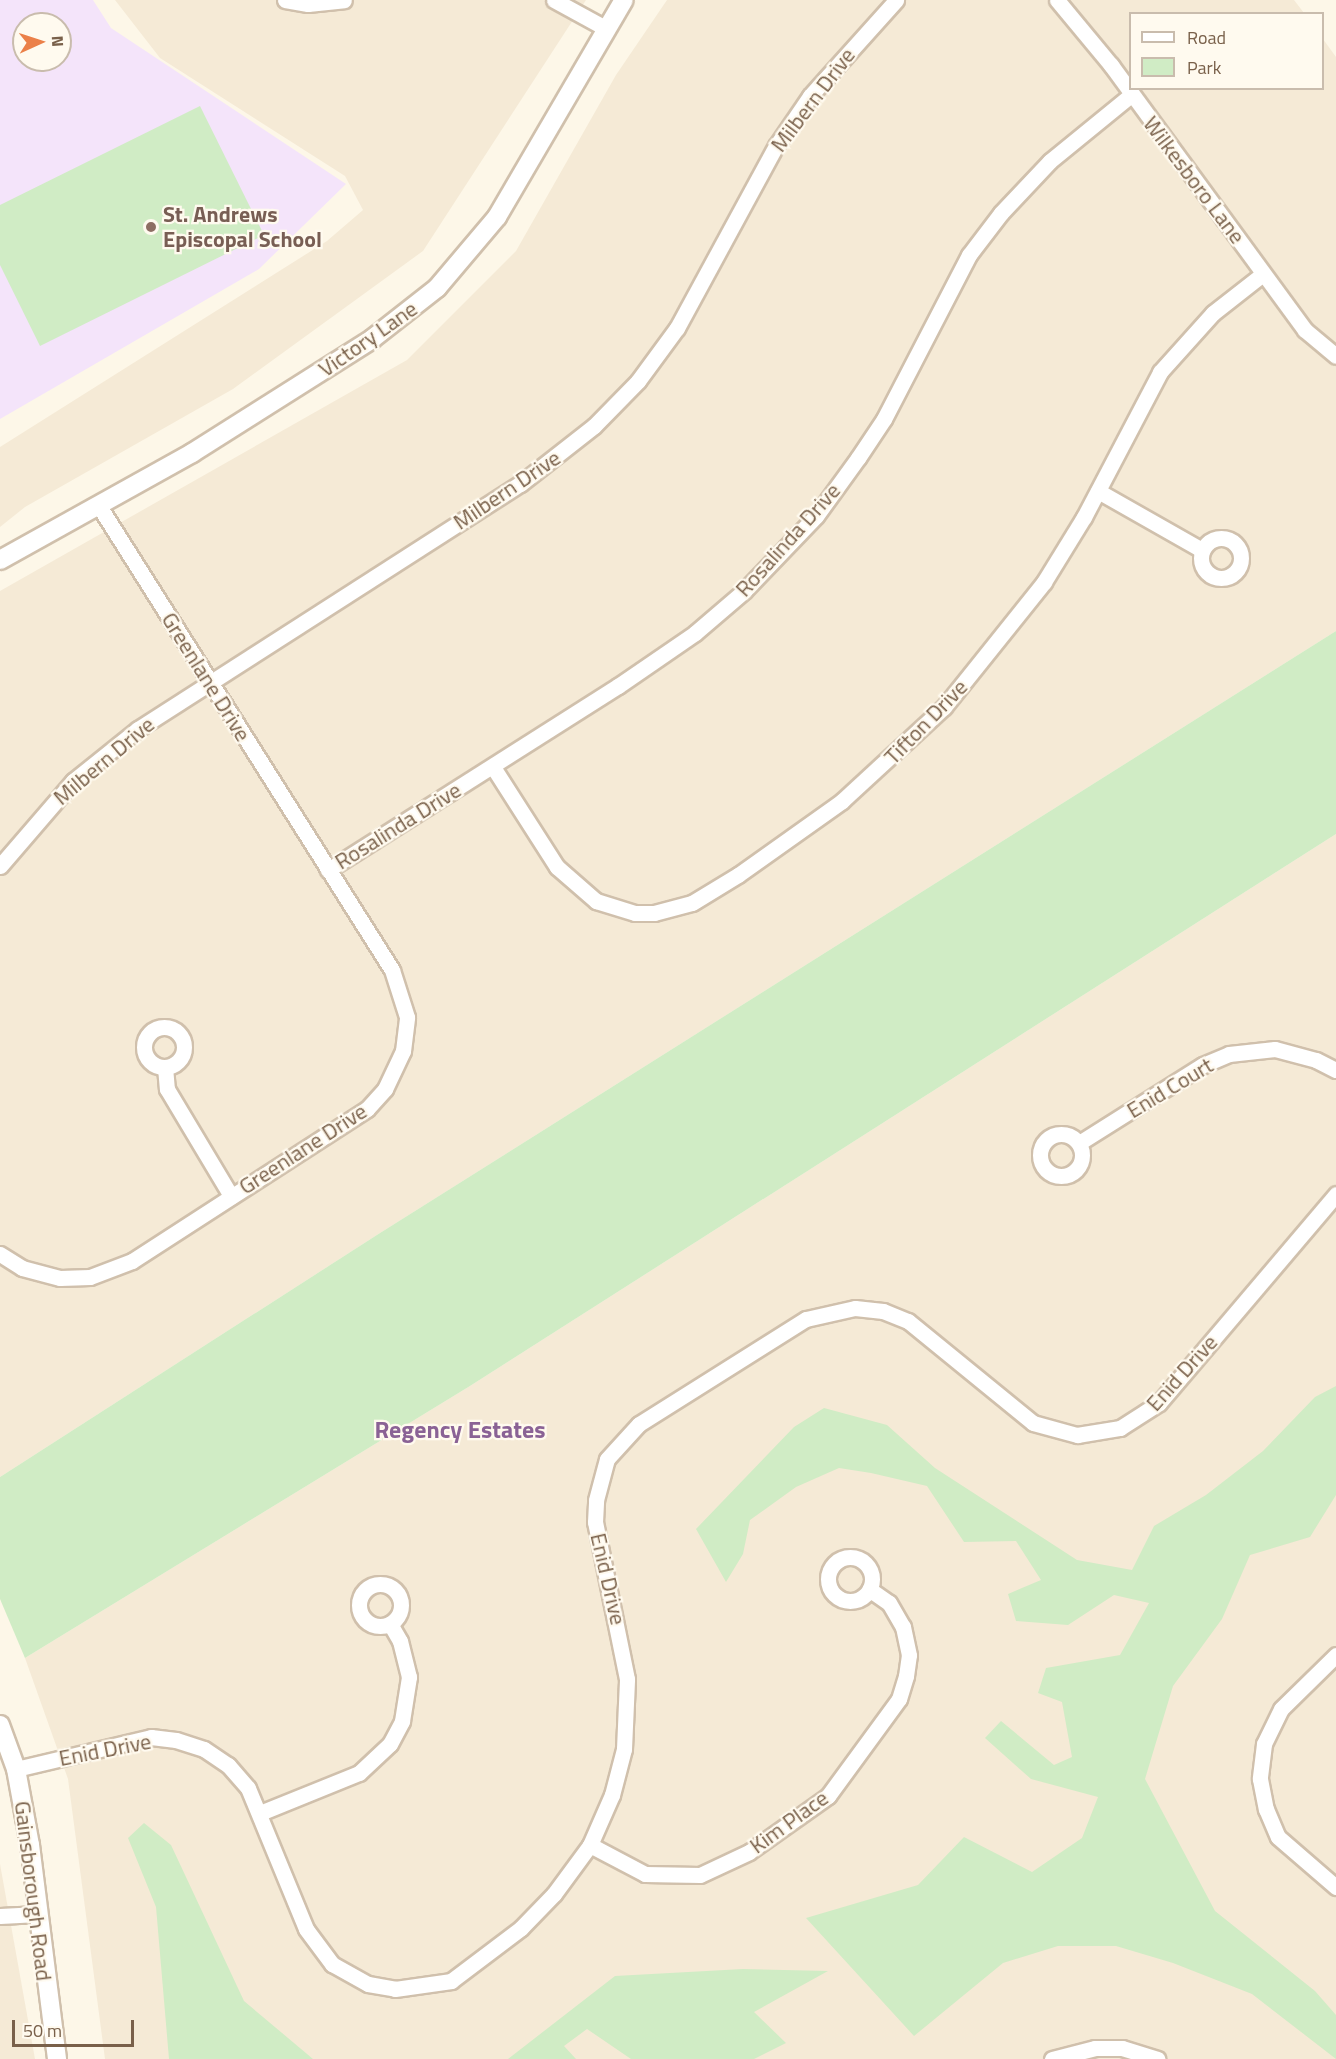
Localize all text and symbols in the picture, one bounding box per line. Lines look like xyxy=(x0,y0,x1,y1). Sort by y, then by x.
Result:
north arrow xyxy=(12,12,72,72)
legend xyxy=(1129,12,1324,90)
text: Road xyxy=(1187,24,1226,51)
text: N xyxy=(46,35,70,47)
street label: Milbern Drive xyxy=(765,43,861,157)
text: Park xyxy=(1187,54,1221,81)
street label: Wilkesboro Lane xyxy=(1138,111,1250,249)
place label: St. Andrews Episcopal School xyxy=(163,201,322,252)
marker: St. Andrews Episcopal School xyxy=(144,220,158,234)
street label: Victory Lane xyxy=(314,295,422,383)
street label: Milbern Drive xyxy=(448,445,566,535)
street label: Rosalinda Drive xyxy=(730,478,846,602)
street label: Greenlane Drive xyxy=(156,608,256,746)
street label: Tifton Drive xyxy=(879,674,973,770)
street label: Milbern Drive xyxy=(48,711,160,811)
street label: Rosalinda Drive xyxy=(330,777,466,875)
street label: Enid Court xyxy=(1122,1052,1218,1124)
street label: Greenlane Drive xyxy=(234,1098,372,1200)
street label: Enid Drive xyxy=(1141,1329,1223,1417)
district label: Regency Estates xyxy=(374,1416,546,1444)
street label: Enid Drive xyxy=(585,1531,631,1627)
street label: Enid Drive xyxy=(57,1728,153,1772)
street label: Kim Place xyxy=(745,1785,833,1859)
street label: Gainsborough Road xyxy=(9,1800,57,1982)
scale bar xyxy=(15,2008,136,2046)
text: 50 m xyxy=(23,2017,62,2044)

